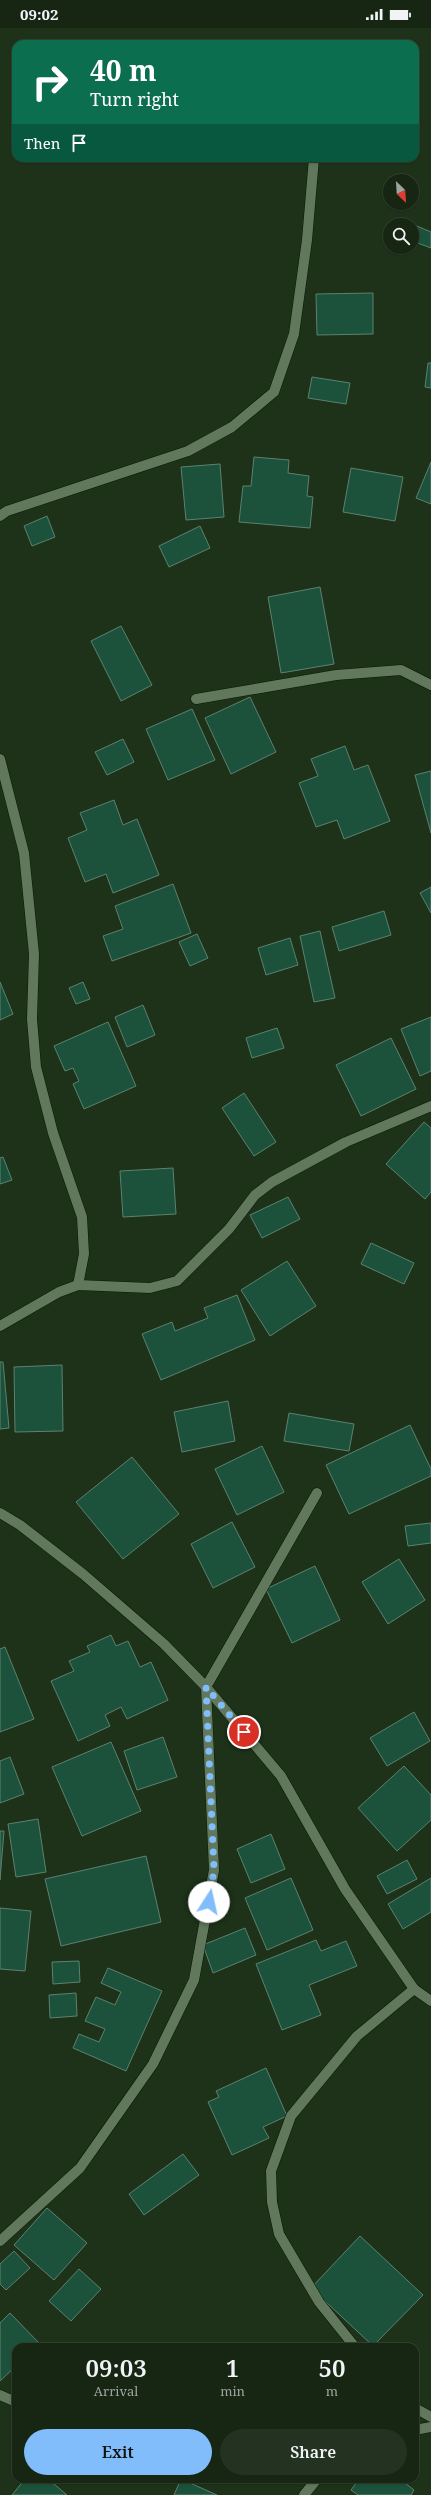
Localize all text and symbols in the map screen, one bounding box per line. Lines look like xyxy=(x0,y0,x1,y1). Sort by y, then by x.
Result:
text: 09:02 xyxy=(20,4,58,24)
text: 40 m xyxy=(90,51,157,89)
icon: right xyxy=(24,56,76,108)
text: Turn right xyxy=(90,87,179,111)
icon: arrive xyxy=(68,132,90,154)
text: Then xyxy=(24,133,60,153)
north arrow xyxy=(383,174,419,210)
map controls xyxy=(383,174,419,254)
button: search xyxy=(383,218,419,254)
pin xyxy=(227,1715,261,1749)
icon: arrive xyxy=(233,1721,255,1743)
position arrow xyxy=(188,1881,230,1923)
text: 09:03 xyxy=(85,2351,147,2384)
text: 1 xyxy=(226,2351,239,2384)
text: 50 xyxy=(318,2351,346,2384)
text: Arrival xyxy=(94,2382,138,2400)
text: min xyxy=(220,2382,245,2400)
text: m xyxy=(326,2382,338,2400)
button: Exit xyxy=(24,2429,212,2475)
button: Share xyxy=(220,2429,407,2475)

